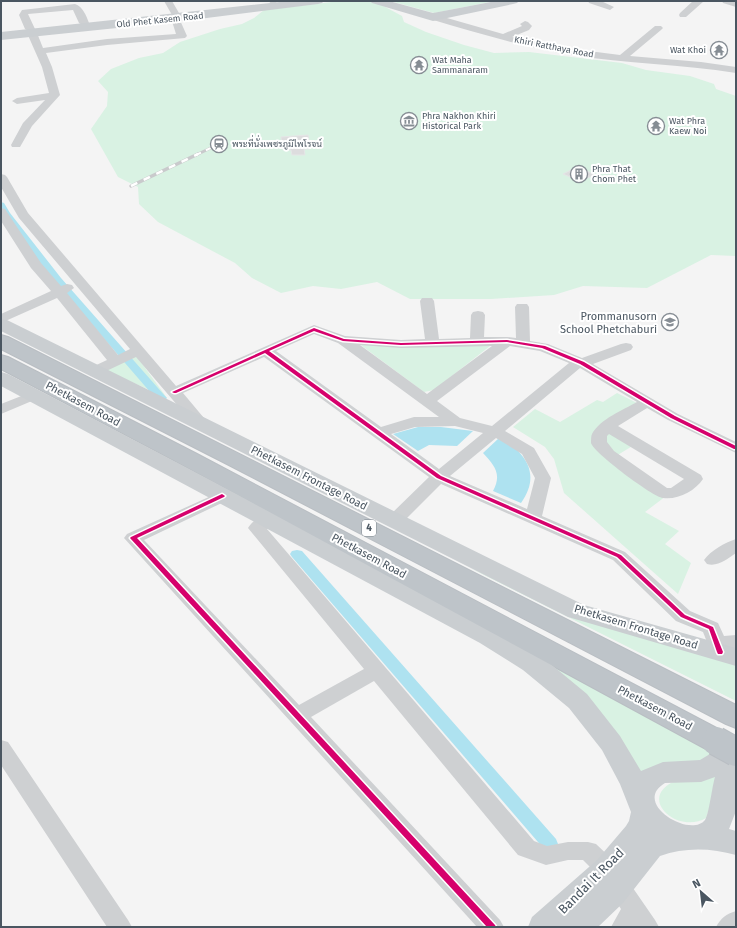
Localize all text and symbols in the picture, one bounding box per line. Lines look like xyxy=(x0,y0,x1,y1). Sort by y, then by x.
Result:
street label: Old Phet Kasem Road xyxy=(116,10,204,30)
street label: Khiri Ratthaya Road xyxy=(513,34,595,60)
temple icon: Wat Khoi xyxy=(709,40,729,60)
place label: Wat Khoi xyxy=(670,45,706,55)
temple icon: Wat Maha Sammanaram xyxy=(409,55,429,75)
place label: Wat Maha Sammanaram xyxy=(432,55,488,75)
museum icon: Phra Nakhon Khiri Historical Park xyxy=(399,111,419,131)
place label: Phra Nakhon Khiri Historical Park xyxy=(422,111,496,131)
temple icon: Wat Phra Kaew Noi xyxy=(646,116,666,136)
place label: Wat Phra Kaew Noi xyxy=(669,116,707,136)
station icon: พระที่นั่งเพชรภูมิไพโรจน์ xyxy=(209,134,229,154)
place label: พระที่นั่งเพชรภูมิไพโรจน์ xyxy=(232,135,322,150)
building icon: Phra That Chom Phet xyxy=(569,164,589,184)
place label: Phra That Chom Phet xyxy=(592,164,637,184)
place label: Prommanusorn School Phetchaburi xyxy=(560,310,657,336)
school or university icon: Prommanusorn School Phetchaburi xyxy=(660,312,680,332)
street label: Phetkasem Road xyxy=(43,379,123,429)
street label: Phetkasem Frontage Road xyxy=(249,443,369,513)
road number: 4 xyxy=(362,520,376,536)
street label: Phetkasem Road xyxy=(329,531,409,581)
street label: Phetkasem Frontage Road xyxy=(573,602,699,652)
street label: Phetkasem Road xyxy=(615,683,695,733)
street label: Bandai It Road xyxy=(555,845,627,917)
north arrow xyxy=(681,872,721,912)
text: N xyxy=(690,876,703,891)

